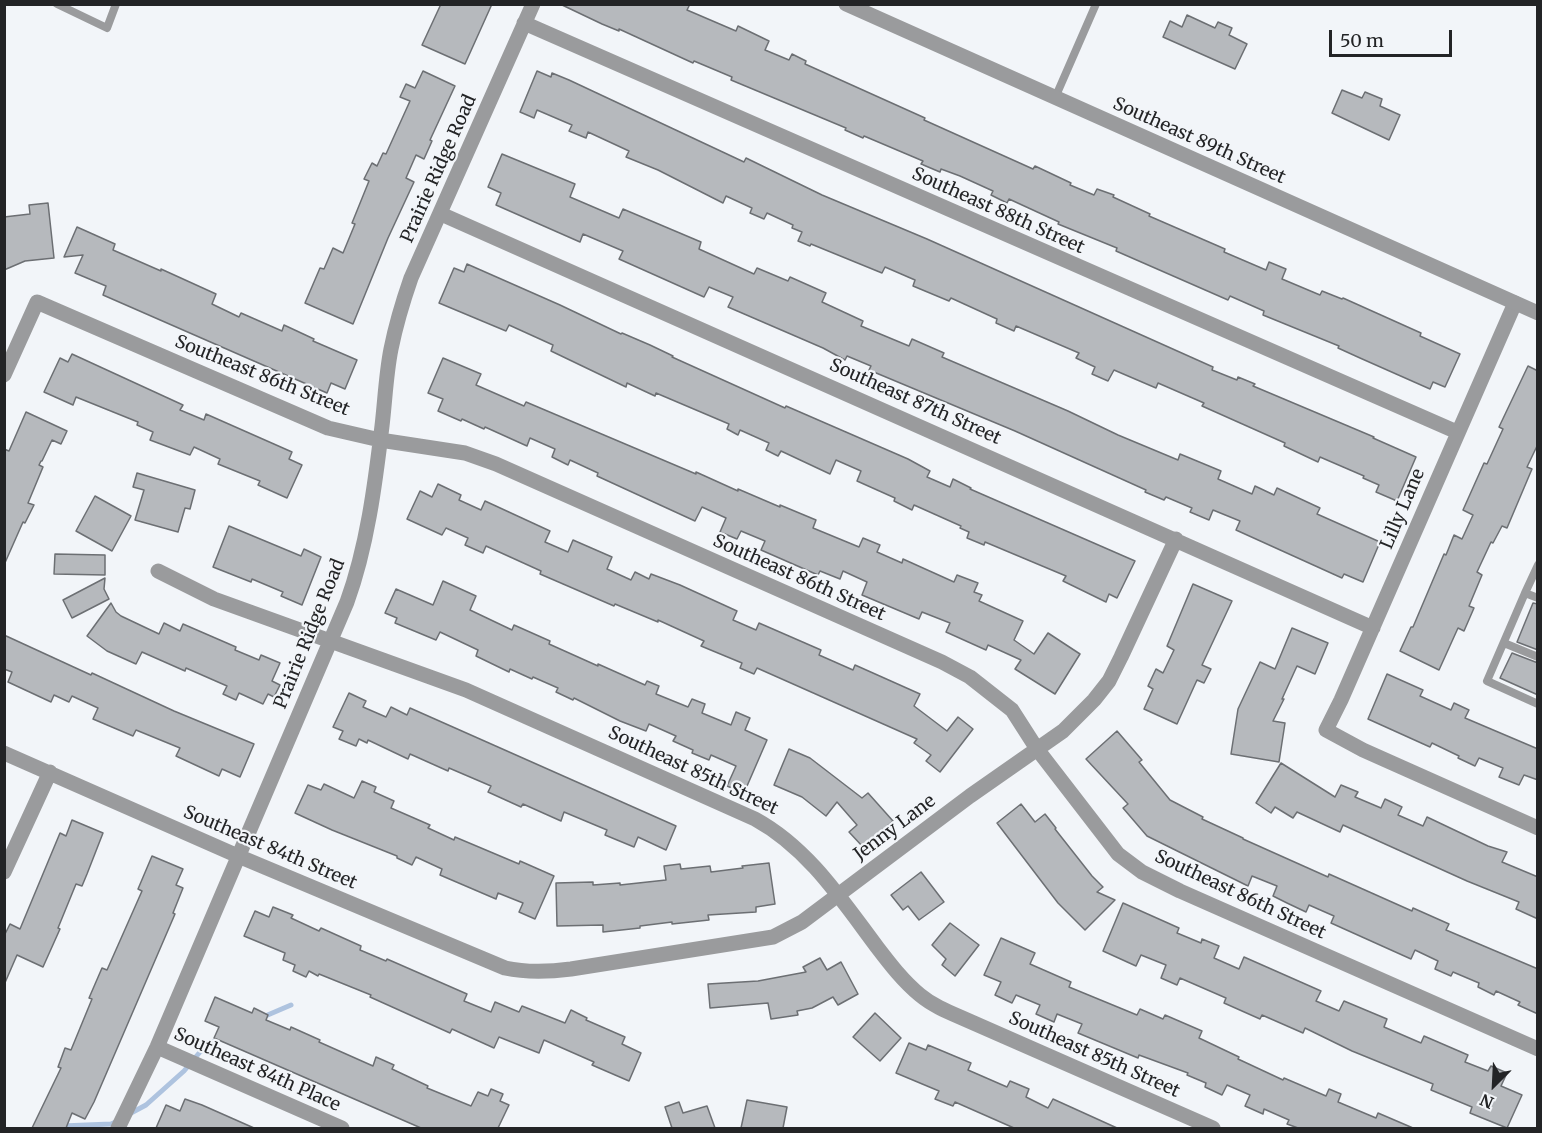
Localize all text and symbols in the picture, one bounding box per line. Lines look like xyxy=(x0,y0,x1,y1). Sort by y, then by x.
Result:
scale bar xyxy=(1332,18,1455,56)
text: 50 m xyxy=(1340,29,1384,52)
street label: Prairie Ridge Road xyxy=(397,92,481,246)
street label: Southeast 89th Street xyxy=(1109,93,1289,189)
street label: Southeast 88th Street xyxy=(908,163,1088,259)
street label: Southeast 86th Street xyxy=(172,331,352,421)
street label: Southeast 87th Street xyxy=(826,354,1004,450)
street label: Lilly Lane xyxy=(1376,466,1430,552)
street label: Southeast 86th Street xyxy=(709,530,889,626)
street label: Prairie Ridge Road xyxy=(270,556,350,712)
street label: Southeast 85th Street xyxy=(605,722,781,820)
street label: Jenny Lane xyxy=(850,790,940,866)
street label: Southeast 84th Street xyxy=(180,802,360,894)
street label: Southeast 86th Street xyxy=(1151,846,1329,944)
street label: Southeast 85th Street xyxy=(1005,1008,1183,1102)
street label: Southeast 84th Place xyxy=(170,1024,344,1116)
north arrow xyxy=(1464,1055,1524,1115)
text: N xyxy=(1477,1090,1497,1113)

